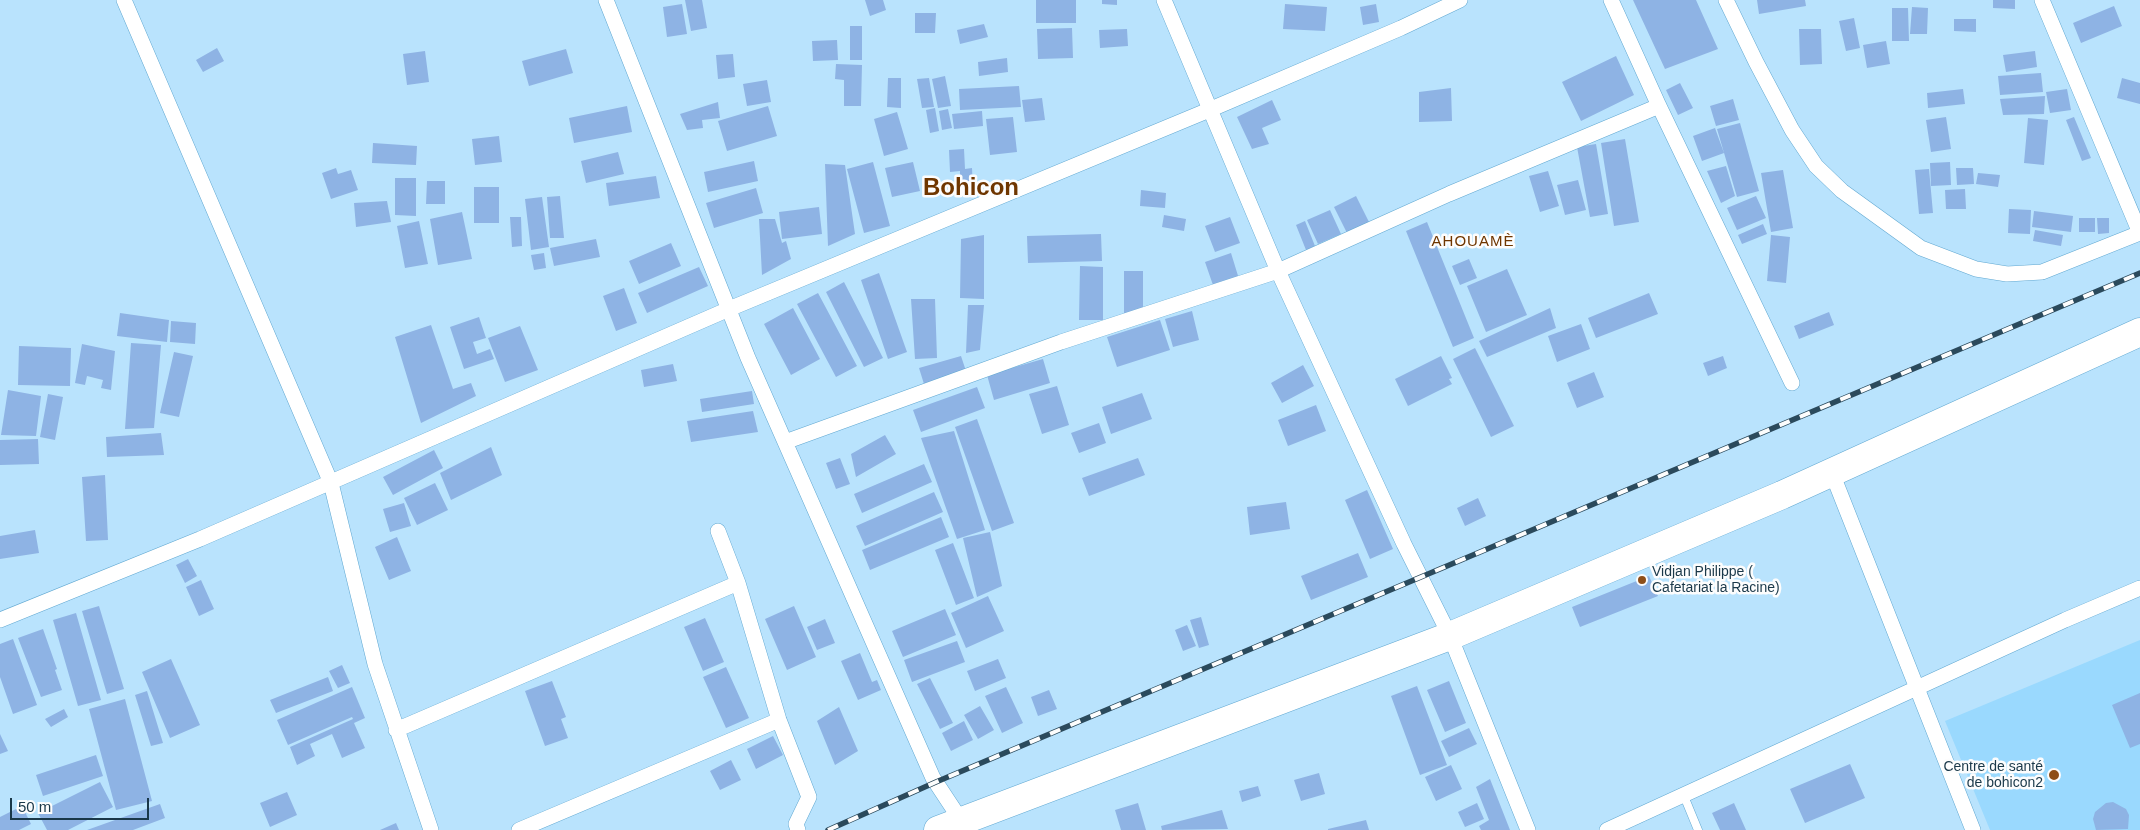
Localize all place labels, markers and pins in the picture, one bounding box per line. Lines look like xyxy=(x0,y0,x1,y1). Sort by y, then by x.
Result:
place label: Vidjan Philippe ( Cafetariat la Racine) xyxy=(1652,564,1780,596)
marker: Vidjan Philippe ( Cafetariat la Racine) xyxy=(1636,574,1648,586)
place label: Centre de santé de bohicon2 xyxy=(1943,759,2043,792)
marker: Centre de santé de bohicon2 xyxy=(2047,768,2061,782)

